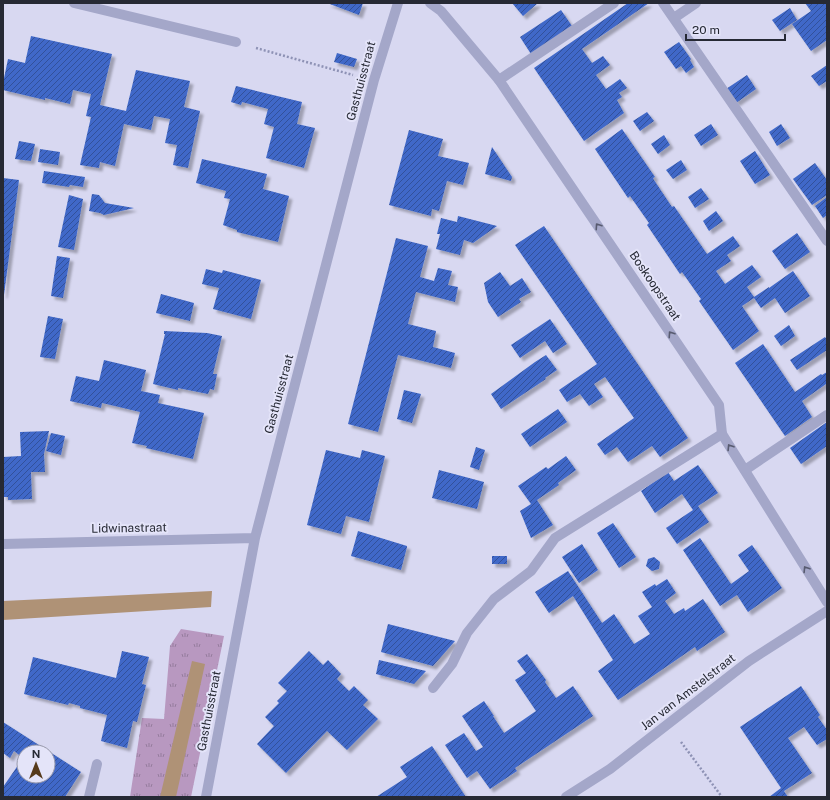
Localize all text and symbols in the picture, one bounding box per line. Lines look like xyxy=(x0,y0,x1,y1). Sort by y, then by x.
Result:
scale bar xyxy=(686,16,785,42)
text: 20 m xyxy=(692,23,720,37)
street label: Gasthuisstraat xyxy=(344,39,378,122)
one-way arrow xyxy=(596,224,603,231)
street label: Boskoopstraat xyxy=(627,249,684,324)
one-way arrow xyxy=(668,331,676,338)
street label: Gasthuisstraat xyxy=(262,352,296,435)
one-way arrow xyxy=(728,444,735,451)
street label: Lidwinastraat xyxy=(91,520,167,536)
one-way arrow xyxy=(804,566,811,573)
street label: Jan van Amstelstraat xyxy=(638,651,738,733)
street label: Gasthuisstraat xyxy=(194,669,224,752)
north arrow xyxy=(16,744,56,784)
text: N xyxy=(32,748,40,760)

